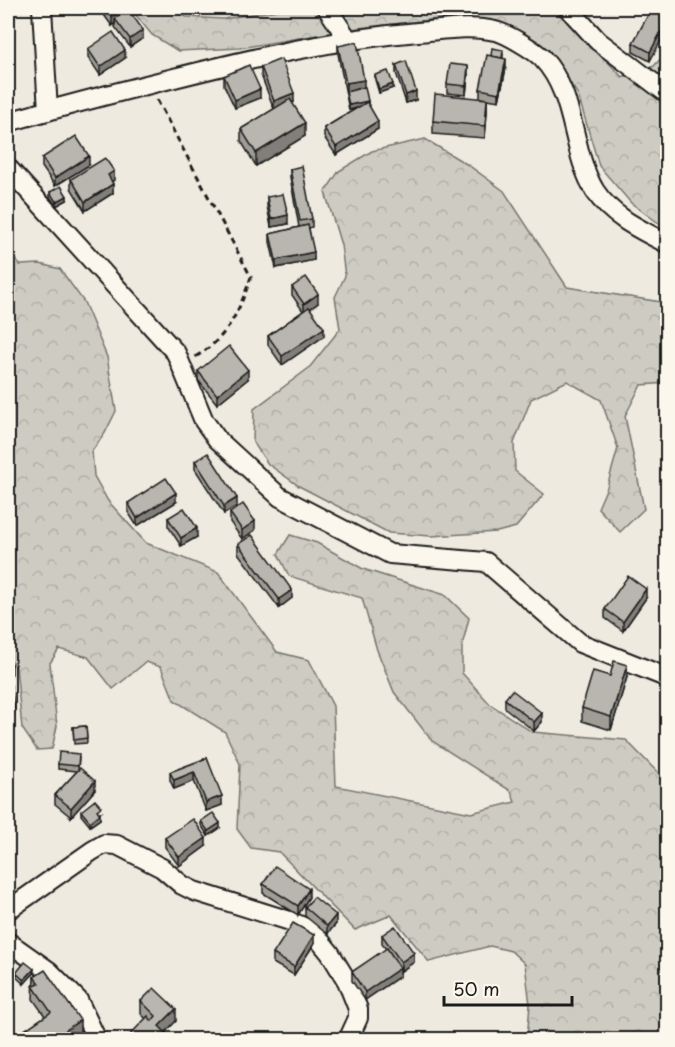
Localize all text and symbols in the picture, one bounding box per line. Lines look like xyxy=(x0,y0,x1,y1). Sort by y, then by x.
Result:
scale bar xyxy=(444,969,572,1007)
text: 50 m xyxy=(453,975,500,1002)

